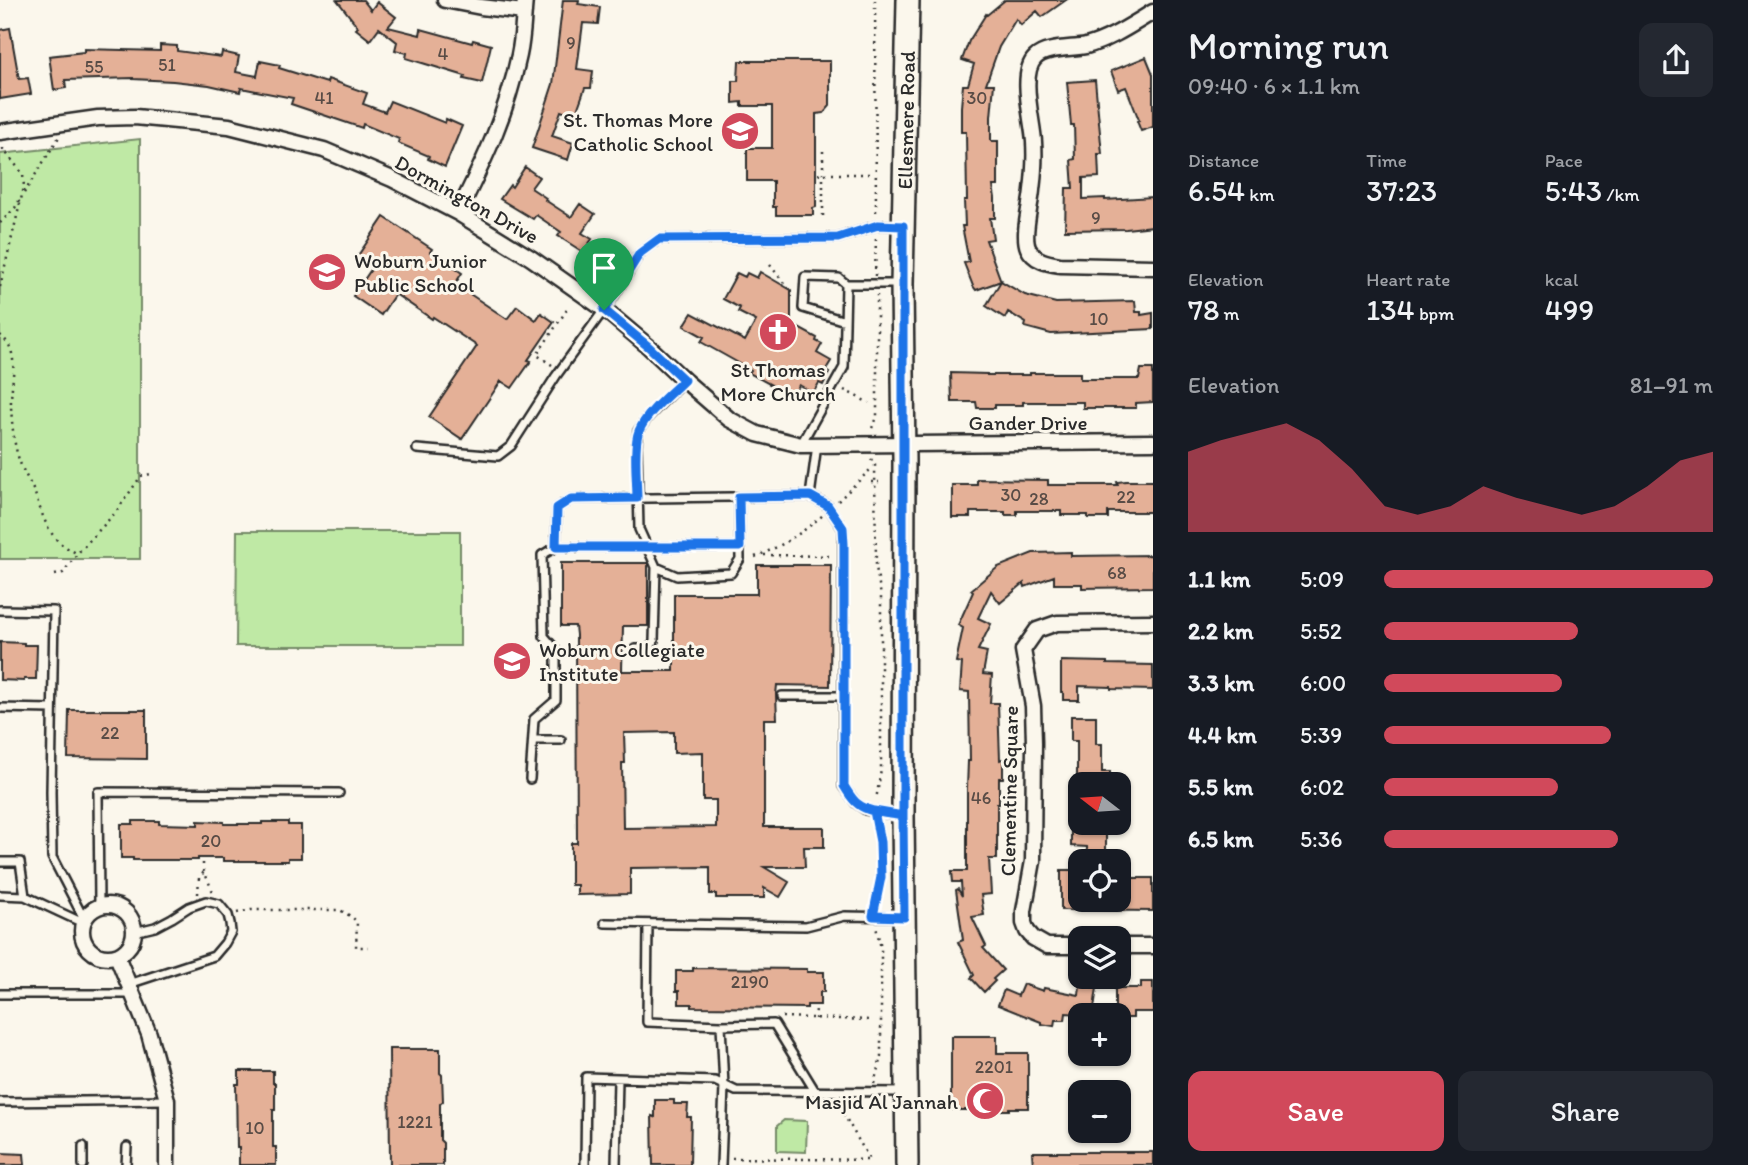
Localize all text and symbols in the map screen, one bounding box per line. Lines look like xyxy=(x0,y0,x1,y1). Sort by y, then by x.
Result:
text: Morning run xyxy=(1188,23,1389,69)
button: share xyxy=(1639,23,1713,97)
house number: 9 xyxy=(566,32,576,54)
house number: 4 xyxy=(438,43,449,65)
street label: Ellesmere Road xyxy=(892,50,919,190)
house number: 51 xyxy=(158,54,176,76)
house number: 55 xyxy=(85,56,103,78)
text: 09:40 · 6 × 1.1 km xyxy=(1188,72,1360,100)
house number: 41 xyxy=(314,87,334,109)
house number: 30 xyxy=(967,87,987,109)
place label: St. Thomas More Catholic School xyxy=(563,107,713,156)
school or university icon: St. Thomas More Catholic School xyxy=(719,110,761,152)
street label: Dormington Drive xyxy=(391,149,543,249)
text: Distance xyxy=(1188,149,1259,172)
text: Time xyxy=(1366,149,1407,172)
text: Pace xyxy=(1545,149,1583,172)
text: 6.54 xyxy=(1188,172,1245,209)
text: 37:23 xyxy=(1366,172,1437,209)
text: 5:43 xyxy=(1545,172,1602,209)
text: km xyxy=(1245,183,1274,206)
text: /km xyxy=(1602,183,1640,206)
house number: 9 xyxy=(1091,207,1101,229)
pin xyxy=(574,238,634,310)
place label: Woburn Junior Public School xyxy=(354,248,487,297)
icon: arrive xyxy=(585,249,623,287)
school or university icon: Woburn Junior Public School xyxy=(306,251,348,293)
text: Elevation xyxy=(1188,268,1264,291)
text: Heart rate xyxy=(1366,268,1450,291)
text: kcal xyxy=(1545,268,1578,291)
text: 78 xyxy=(1188,291,1219,328)
text: 134 xyxy=(1366,291,1415,328)
text: 499 xyxy=(1545,291,1594,328)
text: m xyxy=(1219,302,1240,325)
text: bpm xyxy=(1415,302,1454,325)
house number: 10 xyxy=(1089,308,1109,330)
church icon: St Thomas More Church xyxy=(757,311,799,353)
place label: St Thomas More Church xyxy=(720,357,836,406)
text: Elevation xyxy=(1188,371,1279,399)
text: 81–91 m xyxy=(1630,371,1713,399)
street label: Gander Drive xyxy=(969,410,1087,435)
house number: 30 xyxy=(1001,484,1021,506)
house number: 22 xyxy=(1117,486,1136,508)
house number: 28 xyxy=(1029,488,1049,510)
house number: 68 xyxy=(1107,562,1127,584)
text: 1.1 km xyxy=(1188,565,1251,593)
text: 5:09 xyxy=(1300,565,1344,593)
text: 2.2 km xyxy=(1188,617,1253,645)
text: 5:52 xyxy=(1300,617,1342,645)
place label: Woburn Collegiate Institute xyxy=(539,637,705,686)
school or university icon: Woburn Collegiate Institute xyxy=(491,640,533,682)
text: 3.3 km xyxy=(1188,669,1254,697)
text: 6:00 xyxy=(1300,669,1346,697)
street label: Clementine Square xyxy=(995,705,1023,877)
text: 4.4 km xyxy=(1188,721,1257,749)
text: 5:39 xyxy=(1300,721,1342,749)
house number: 22 xyxy=(101,722,120,744)
north arrow xyxy=(1068,772,1130,835)
map controls xyxy=(1068,772,1131,1143)
text: 5.5 km xyxy=(1188,773,1253,801)
text: 6:02 xyxy=(1300,773,1344,801)
house number: 46 xyxy=(971,787,991,809)
text: 6.5 km xyxy=(1188,825,1253,853)
text: 5:36 xyxy=(1300,825,1342,853)
house number: 20 xyxy=(201,830,221,852)
button: locate xyxy=(1068,849,1131,912)
button: layers xyxy=(1068,926,1131,989)
house number: 2190 xyxy=(731,971,769,993)
button: + xyxy=(1068,1003,1131,1066)
house number: 2201 xyxy=(975,1056,1013,1078)
button: Save xyxy=(1188,1071,1444,1151)
button: Share xyxy=(1458,1071,1713,1151)
mosque icon: Masjid Al Jannah xyxy=(964,1080,1006,1122)
button: − xyxy=(1068,1080,1131,1143)
place label: Masjid Al Jannah xyxy=(805,1089,959,1114)
house number: 1221 xyxy=(397,1111,433,1133)
house number: 10 xyxy=(245,1117,265,1139)

